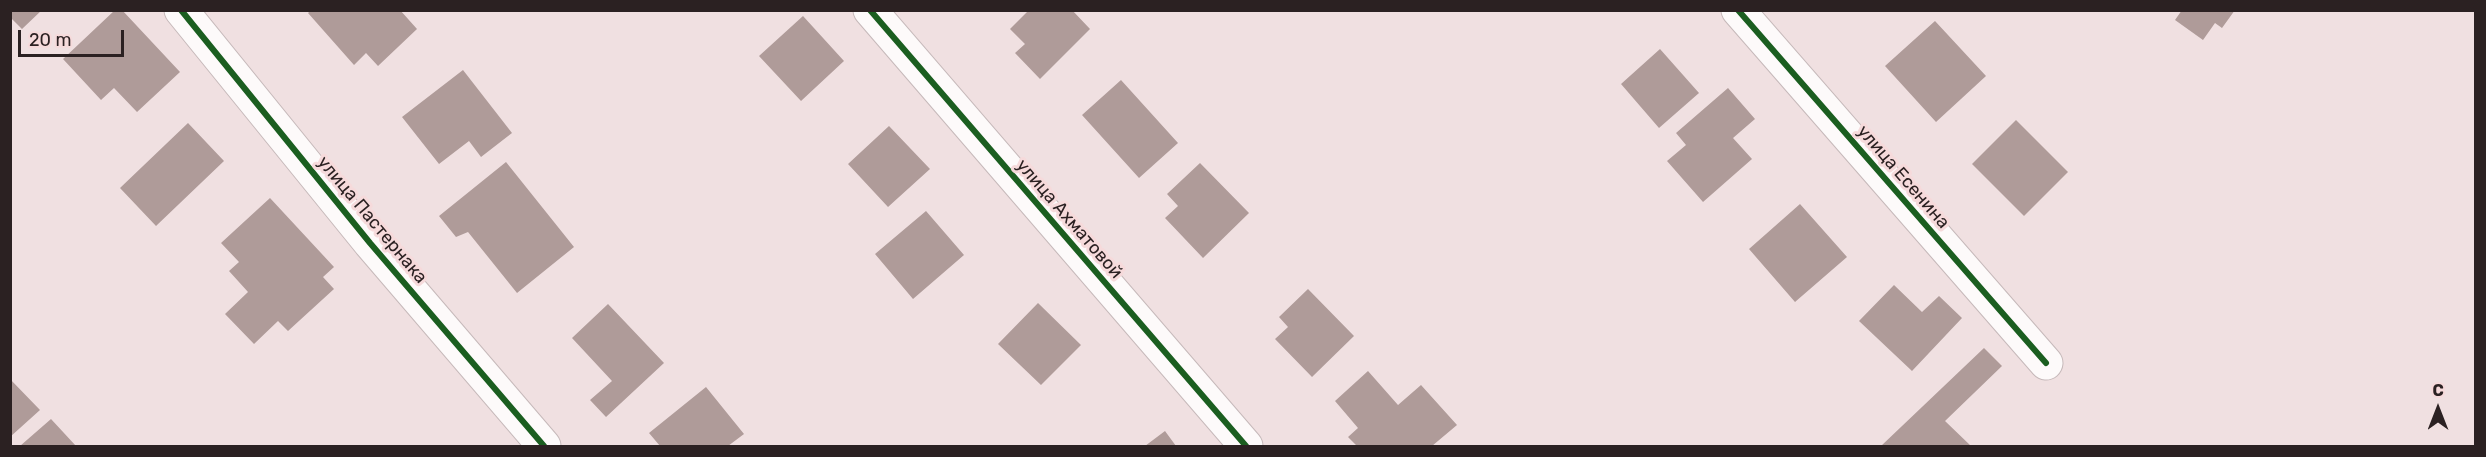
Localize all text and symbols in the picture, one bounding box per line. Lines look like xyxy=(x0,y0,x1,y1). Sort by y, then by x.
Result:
scale bar xyxy=(21,18,128,56)
text: 20 m xyxy=(29,29,71,51)
street label: улица Есенина xyxy=(1852,121,1954,233)
street label: улица Пастернака xyxy=(312,152,432,288)
street label: улица Ахматовой xyxy=(1011,155,1127,283)
north arrow xyxy=(2408,379,2468,439)
text: С xyxy=(2432,381,2444,400)

